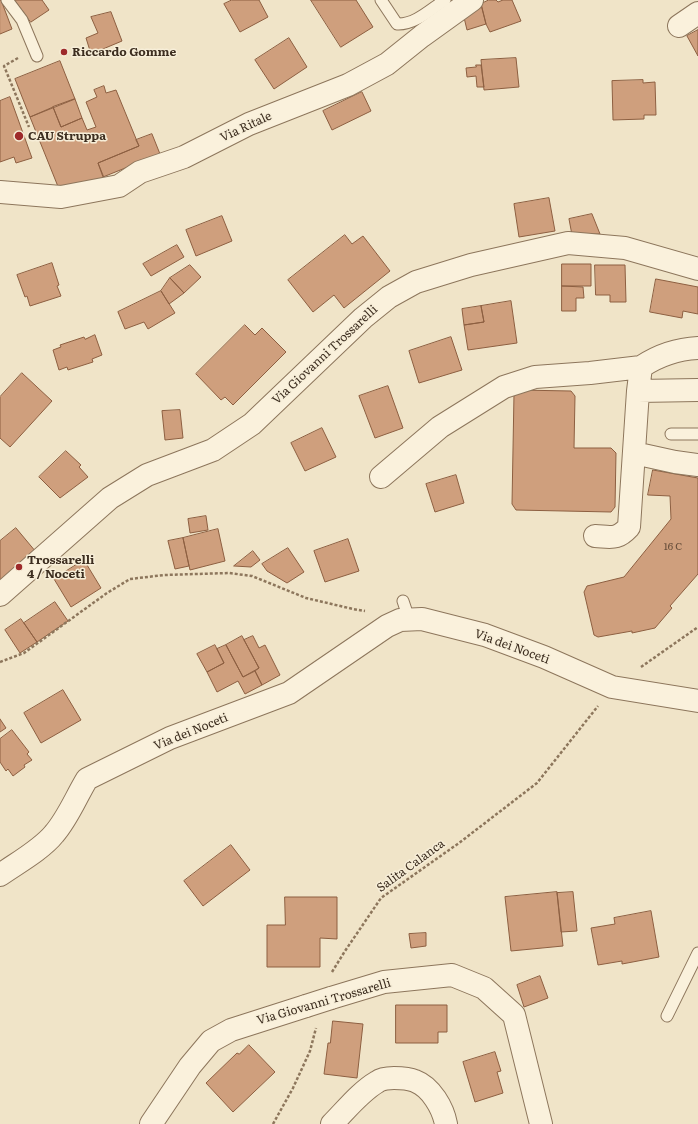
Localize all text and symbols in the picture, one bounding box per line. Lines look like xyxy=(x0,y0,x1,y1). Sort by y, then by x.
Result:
place label: Riccardo Gomme xyxy=(72,45,176,59)
marker: Riccardo Gomme xyxy=(59,47,69,57)
street label: Via Ritale xyxy=(218,109,274,145)
place label: CAU Struppa xyxy=(28,129,106,143)
marker: CAU Struppa xyxy=(13,130,25,142)
street label: Via Giovanni Trossarelli xyxy=(269,302,381,408)
house number: 16 C xyxy=(664,541,682,553)
place label: Trossarelli 4 / Noceti xyxy=(27,553,94,581)
marker: Trossarelli 4 / Noceti xyxy=(14,562,24,572)
street label: Via dei Noceti xyxy=(473,627,551,667)
street label: Via dei Noceti xyxy=(152,711,230,753)
street label: Salita Calanca xyxy=(374,837,448,895)
street label: Via Giovanni Trossarelli xyxy=(255,976,393,1028)

